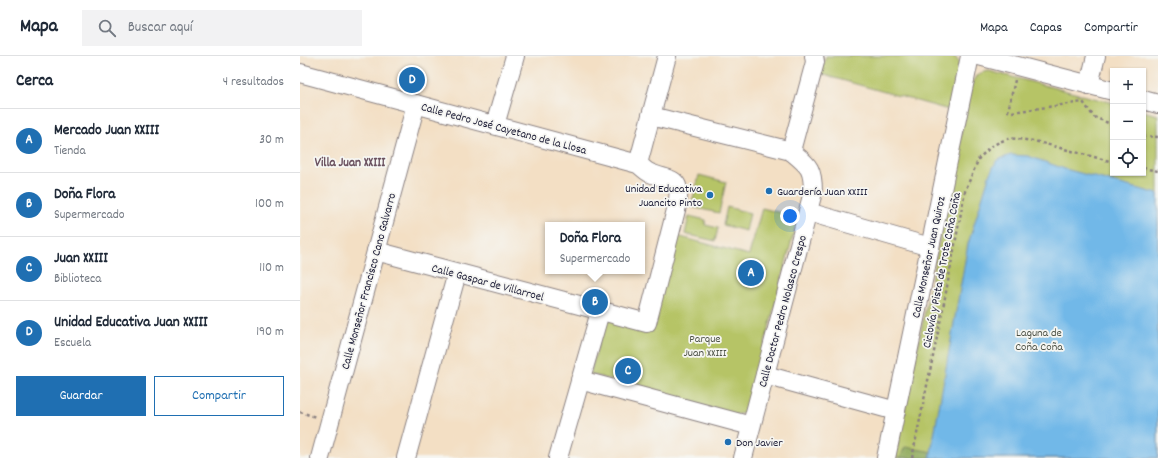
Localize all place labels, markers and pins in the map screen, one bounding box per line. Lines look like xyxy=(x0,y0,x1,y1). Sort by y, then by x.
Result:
pin: D xyxy=(399,65,425,95)
place label: Unidad Educativa Juancito Pinto xyxy=(625,181,702,212)
place label: Guardería Juan XXIII xyxy=(777,184,868,201)
marker: Guardería Juan XXIII xyxy=(764,186,774,196)
marker: Unidad Educativa Juancito Pinto xyxy=(705,190,715,200)
pin: A xyxy=(738,258,764,288)
pin: B xyxy=(582,287,608,317)
pin: C xyxy=(615,356,641,386)
place label: Don Javier xyxy=(736,435,783,452)
marker: Don Javier xyxy=(723,437,733,447)

